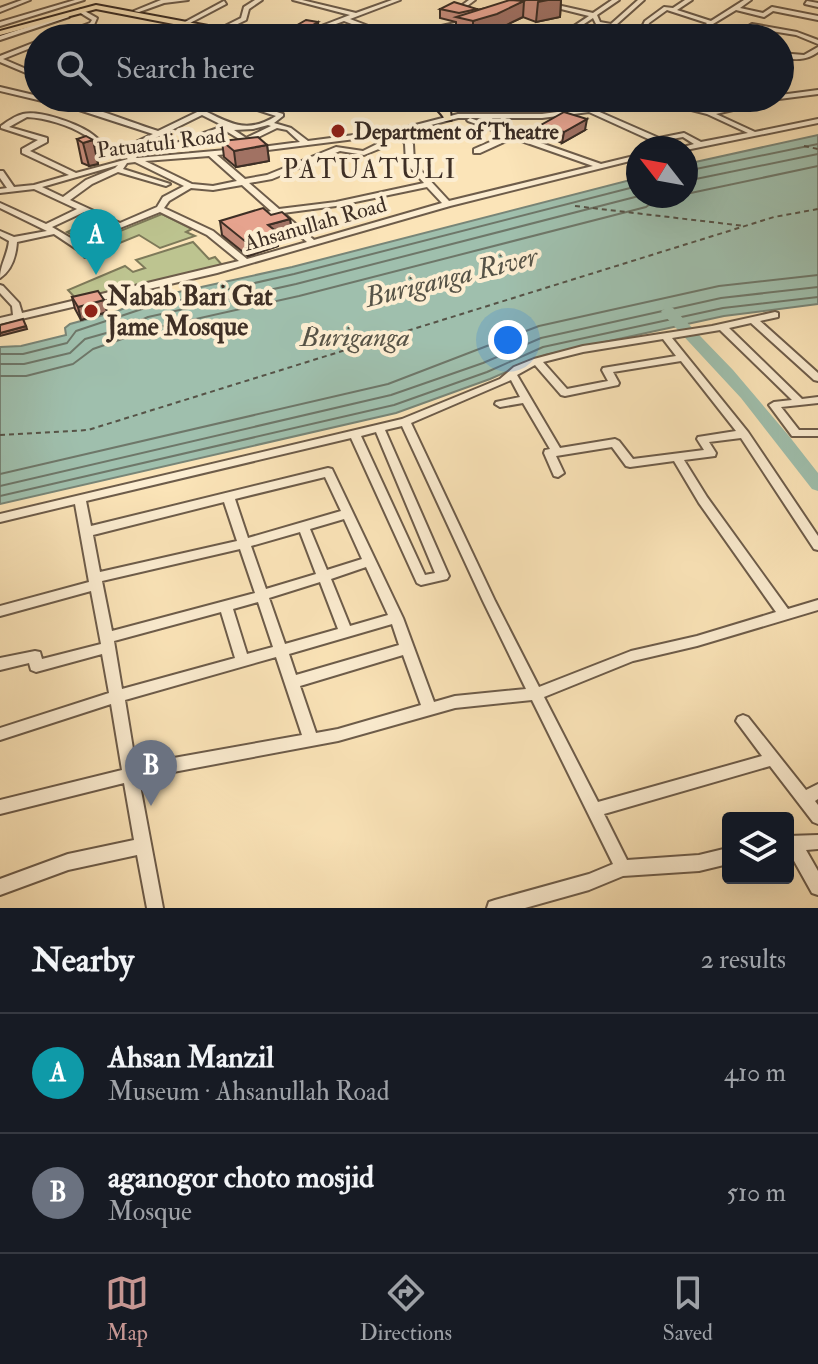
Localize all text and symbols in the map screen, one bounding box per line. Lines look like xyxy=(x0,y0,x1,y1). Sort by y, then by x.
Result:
search box xyxy=(24,24,794,112)
icon: search xyxy=(52,46,96,90)
text: Search here xyxy=(116,50,255,87)
place label: Department of Theatre xyxy=(354,118,560,147)
street label: Patuatuli Road xyxy=(95,121,227,165)
marker: Department of Theatre xyxy=(329,122,347,140)
north arrow xyxy=(626,136,698,208)
district label: PATUATULI xyxy=(283,154,457,186)
street label: Ahsanullah Road xyxy=(240,190,390,258)
pin: A xyxy=(70,209,122,275)
water label: Buriganga River xyxy=(360,239,543,316)
place label: Nabab Bari Gat Jame Mosque xyxy=(105,281,273,344)
marker: Nabab Bari Gat Jame Mosque xyxy=(82,302,100,320)
water label: Buriganga xyxy=(298,320,410,355)
your location xyxy=(488,320,528,360)
pin: B xyxy=(125,740,177,806)
map controls xyxy=(722,812,794,884)
button: layers xyxy=(722,812,794,884)
text: Nearby xyxy=(32,939,134,982)
text: 2 results xyxy=(701,944,786,976)
text: Ahsan Manzil xyxy=(108,1039,274,1076)
text: A xyxy=(50,1057,66,1089)
text: 410 m xyxy=(724,1057,786,1089)
text: Museum · Ahsanullah Road xyxy=(108,1076,390,1108)
text: aganogor choto mosjid xyxy=(108,1159,374,1196)
text: B xyxy=(49,1177,67,1209)
text: 510 m xyxy=(726,1177,786,1209)
text: Mosque xyxy=(108,1196,192,1228)
tab: Map xyxy=(105,1271,149,1347)
tab: Directions xyxy=(360,1271,452,1347)
tab: Saved xyxy=(663,1271,713,1347)

